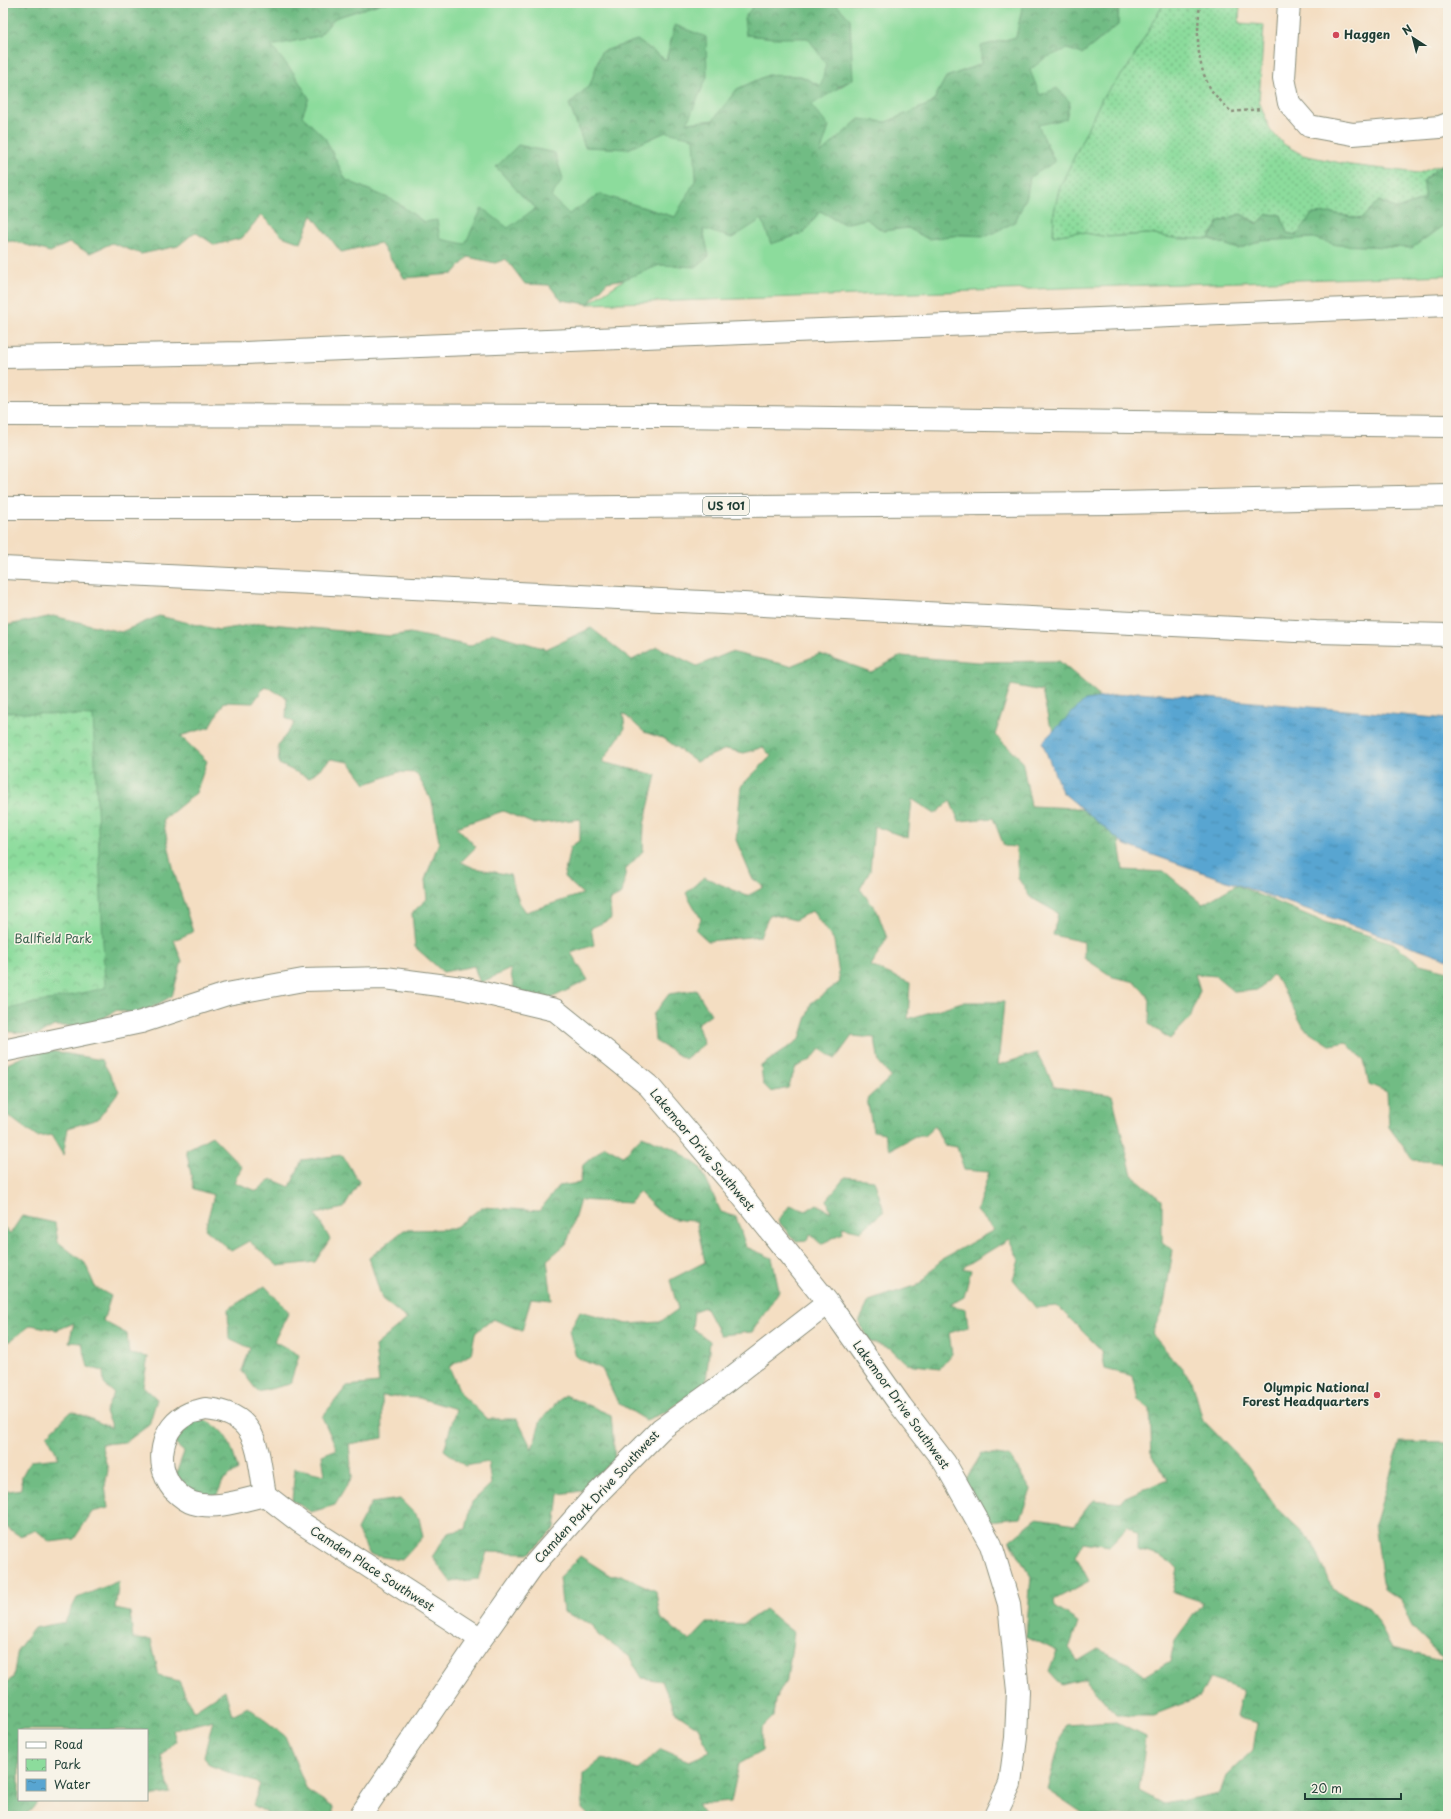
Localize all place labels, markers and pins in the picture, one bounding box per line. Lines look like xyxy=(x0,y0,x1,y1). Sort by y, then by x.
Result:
place label: Haggen xyxy=(1344,25,1390,43)
marker: Haggen xyxy=(1331,30,1341,40)
place label: Olympic National Forest Headquarters xyxy=(1242,1378,1369,1410)
marker: Olympic National Forest Headquarters xyxy=(1372,1390,1382,1400)

